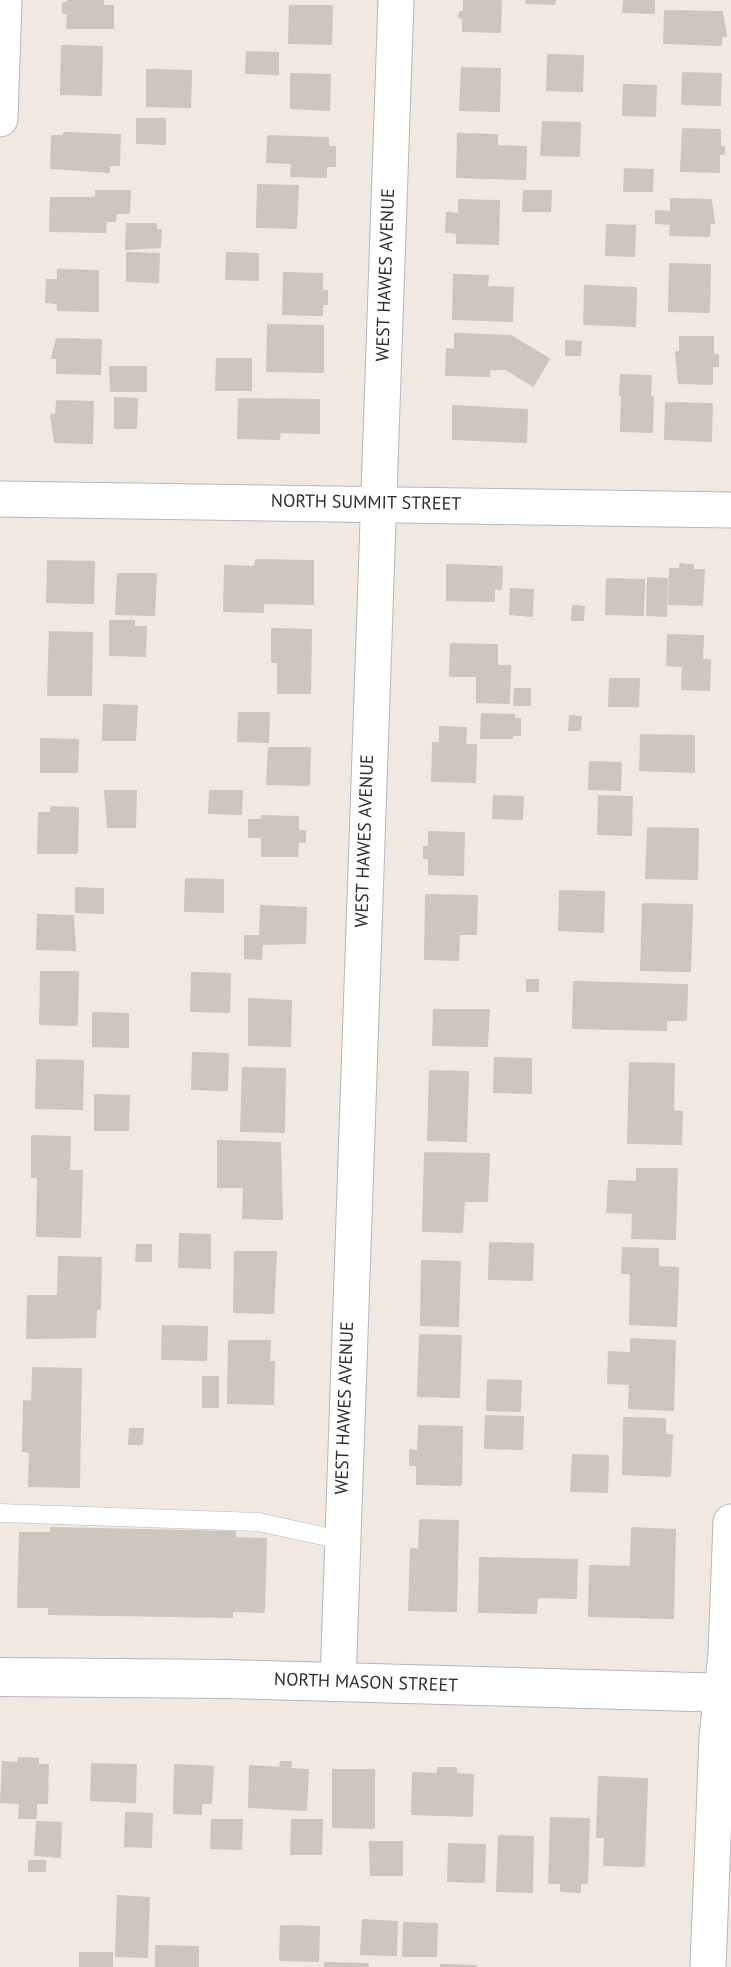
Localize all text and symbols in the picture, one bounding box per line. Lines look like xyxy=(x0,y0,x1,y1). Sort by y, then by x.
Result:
street label: WEST HAWES AVENUE xyxy=(372,188,400,362)
street label: NORTH SUMMIT STREET xyxy=(271,491,461,515)
street label: WEST HAWES AVENUE xyxy=(351,754,379,928)
street label: WEST HAWES AVENUE xyxy=(331,1321,359,1495)
street label: NORTH MASON STREET xyxy=(274,1669,458,1697)

